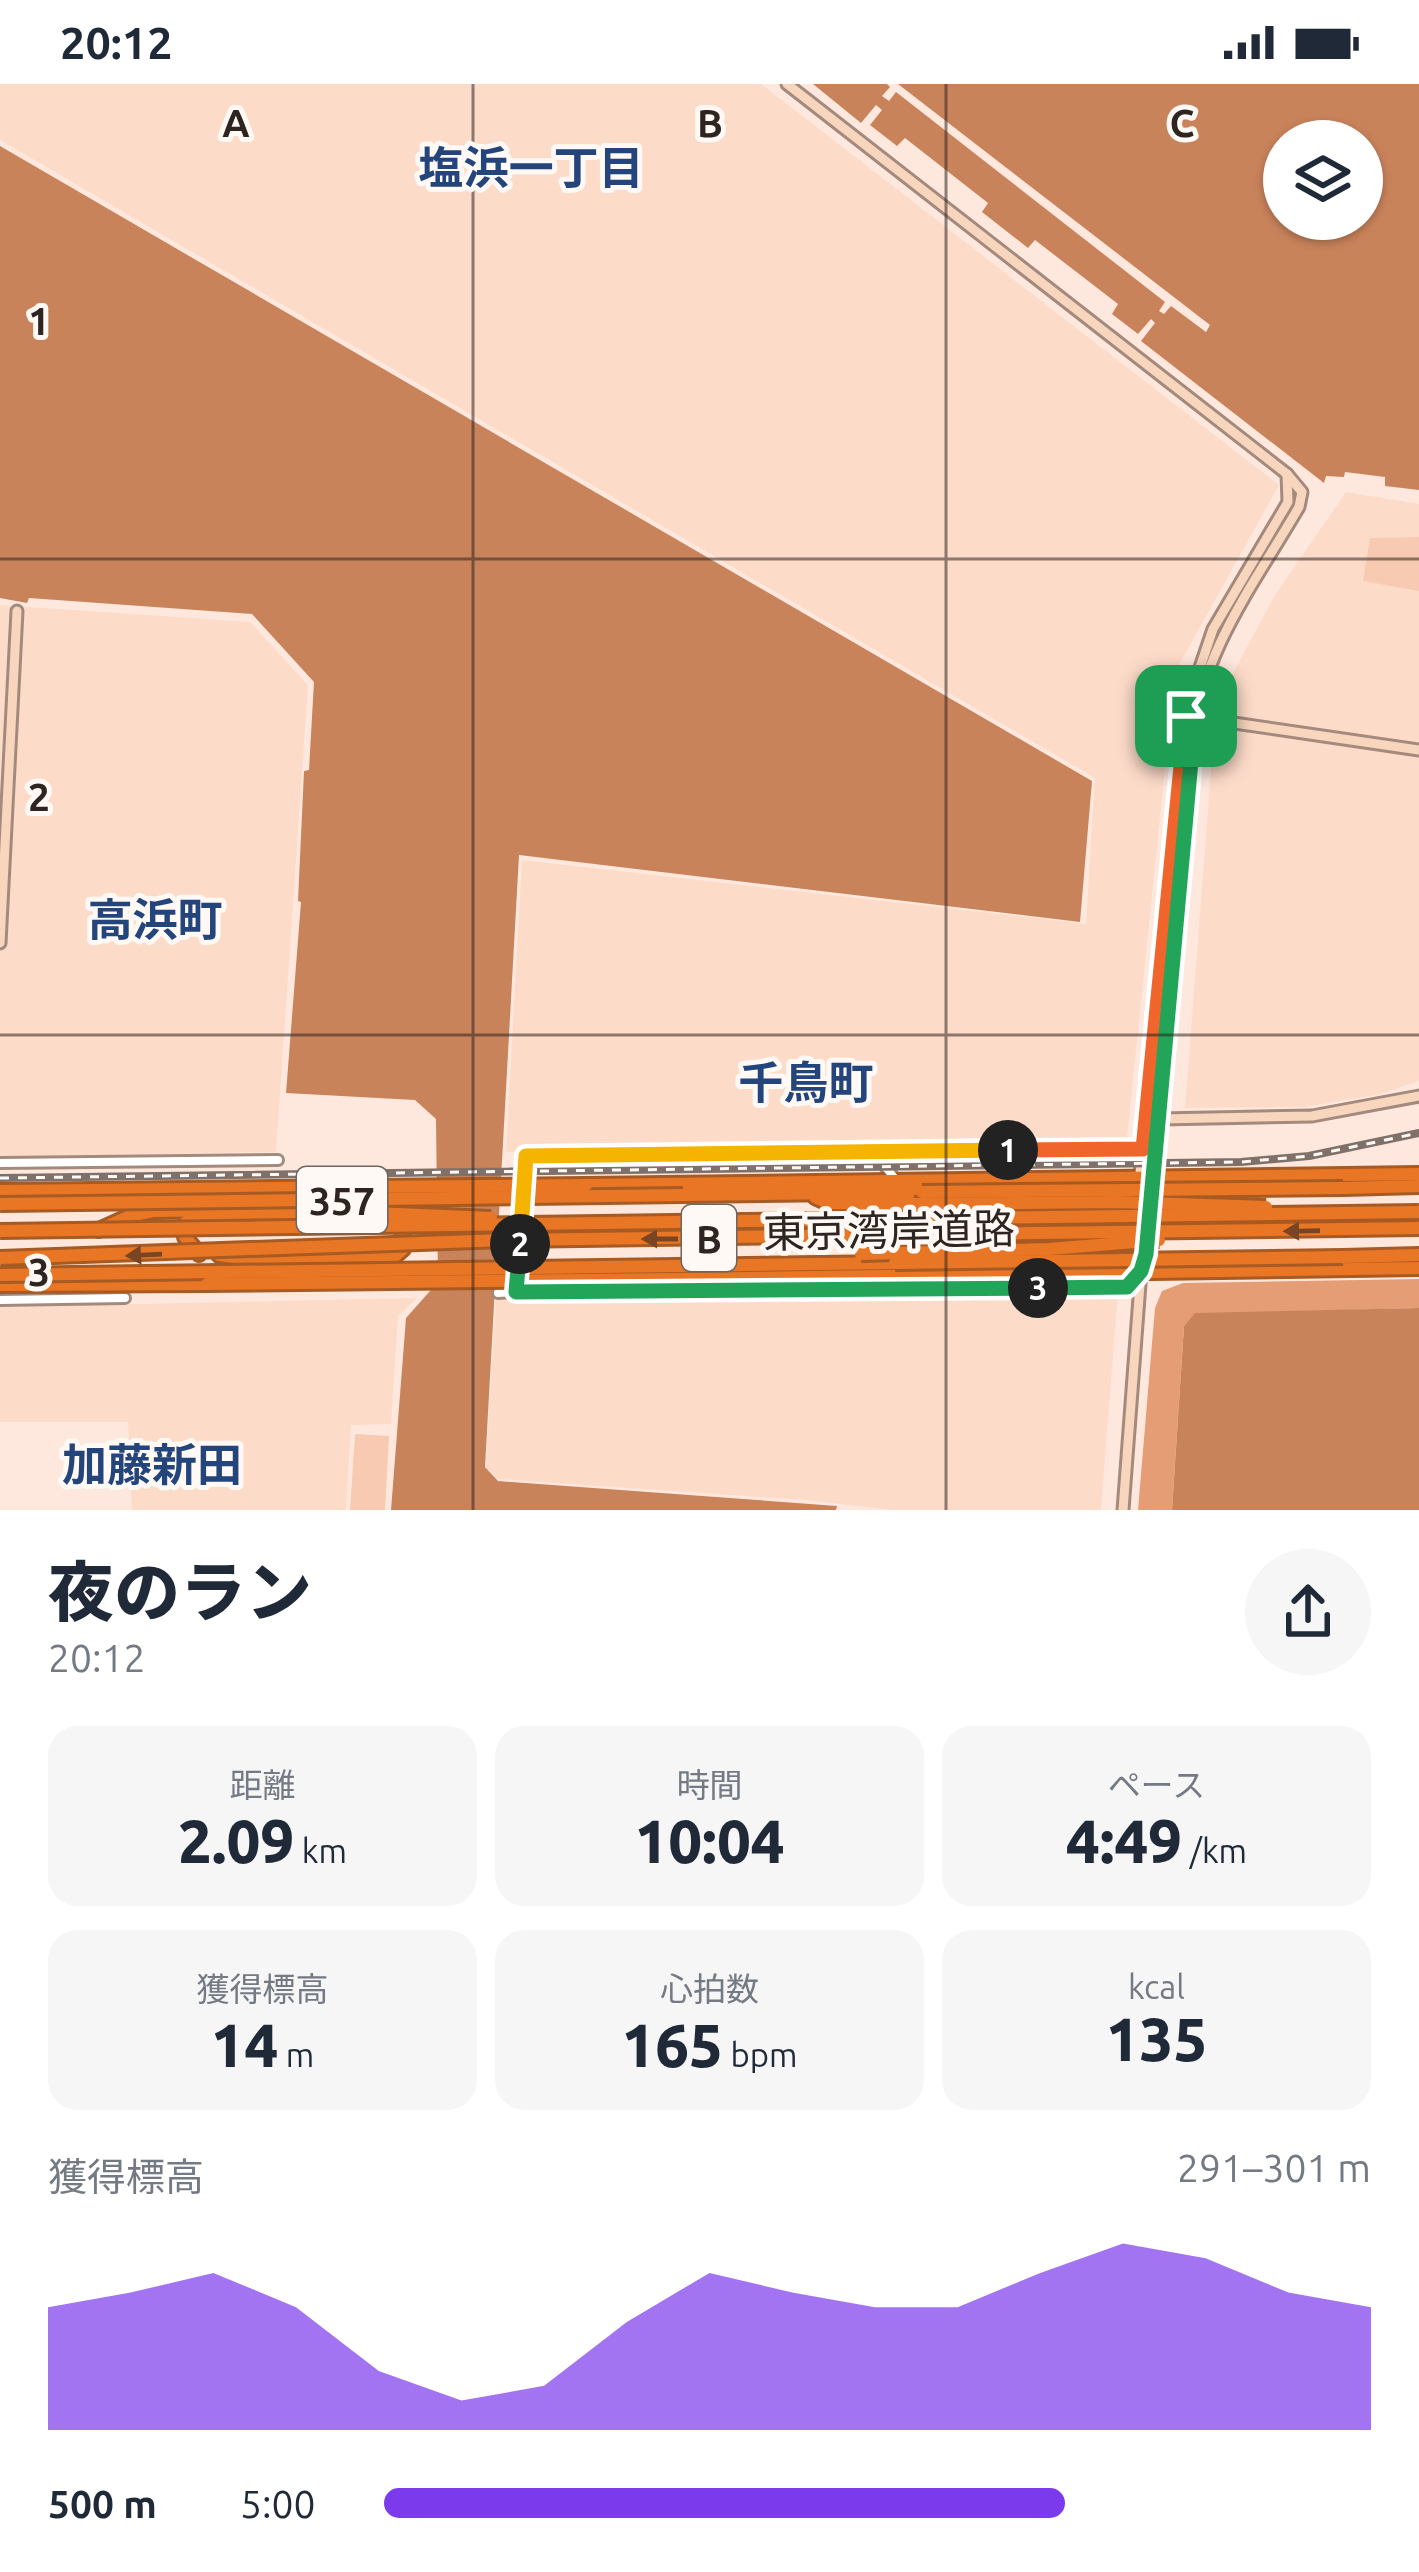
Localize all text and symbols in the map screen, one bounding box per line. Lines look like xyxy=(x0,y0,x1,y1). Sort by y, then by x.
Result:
text: 20:12 xyxy=(60,17,173,68)
text: A xyxy=(222,101,250,144)
text: B xyxy=(697,101,723,144)
text: C xyxy=(1170,101,1195,144)
map controls xyxy=(1263,120,1383,240)
button: layers xyxy=(1263,120,1383,240)
district label: 塩浜一丁目 xyxy=(418,142,644,193)
text: 1 xyxy=(28,299,50,342)
pin xyxy=(1135,665,1237,767)
icon: arrive xyxy=(1153,683,1219,749)
text: 2 xyxy=(28,775,50,818)
district label: 高浜町 xyxy=(87,894,223,945)
district label: 千鳥町 xyxy=(738,1057,874,1108)
pin: 1 xyxy=(978,1120,1038,1180)
text: 1 xyxy=(999,1131,1017,1168)
road number: 357 xyxy=(297,1167,387,1233)
street label: 東京湾岸道路 xyxy=(763,1204,1015,1256)
road number: B xyxy=(682,1205,736,1271)
pin: 2 xyxy=(490,1214,550,1274)
one-way arrow xyxy=(1282,1222,1320,1241)
text: 2 xyxy=(511,1225,529,1262)
one-way arrow xyxy=(640,1229,678,1249)
one-way arrow xyxy=(124,1246,162,1265)
text: 3 xyxy=(28,1250,50,1293)
pin: 3 xyxy=(1008,1258,1068,1318)
text: 3 xyxy=(1029,1269,1047,1306)
district label: 加藤新田 xyxy=(62,1439,242,1490)
button: share xyxy=(1245,1549,1371,1675)
text: 夜のラン xyxy=(48,1554,312,1628)
text: 20:12 xyxy=(48,1636,146,1679)
text: 距離 xyxy=(230,1766,296,1803)
text: 時間 xyxy=(677,1766,743,1803)
text: ペース xyxy=(1108,1766,1205,1803)
text: 2.09 xyxy=(178,1807,294,1874)
text: 10:04 xyxy=(634,1807,785,1874)
text: 4:49 xyxy=(1066,1807,1182,1874)
text: km xyxy=(294,1832,347,1869)
text: /km xyxy=(1182,1832,1247,1869)
text: kcal xyxy=(1128,1968,1185,2005)
text: 獲得標高 xyxy=(197,1970,329,2007)
text: 心拍数 xyxy=(660,1970,759,2007)
text: 135 xyxy=(1106,2005,1207,2072)
text: 14 xyxy=(211,2011,278,2078)
text: 165 xyxy=(621,2011,723,2078)
text: m xyxy=(278,2036,314,2073)
text: bpm xyxy=(723,2036,798,2073)
text: 291–301 m xyxy=(1177,2146,1371,2189)
text: 獲得標高 xyxy=(48,2155,204,2198)
text: 500 m xyxy=(48,2482,157,2525)
text: 5:00 xyxy=(240,2482,316,2525)

